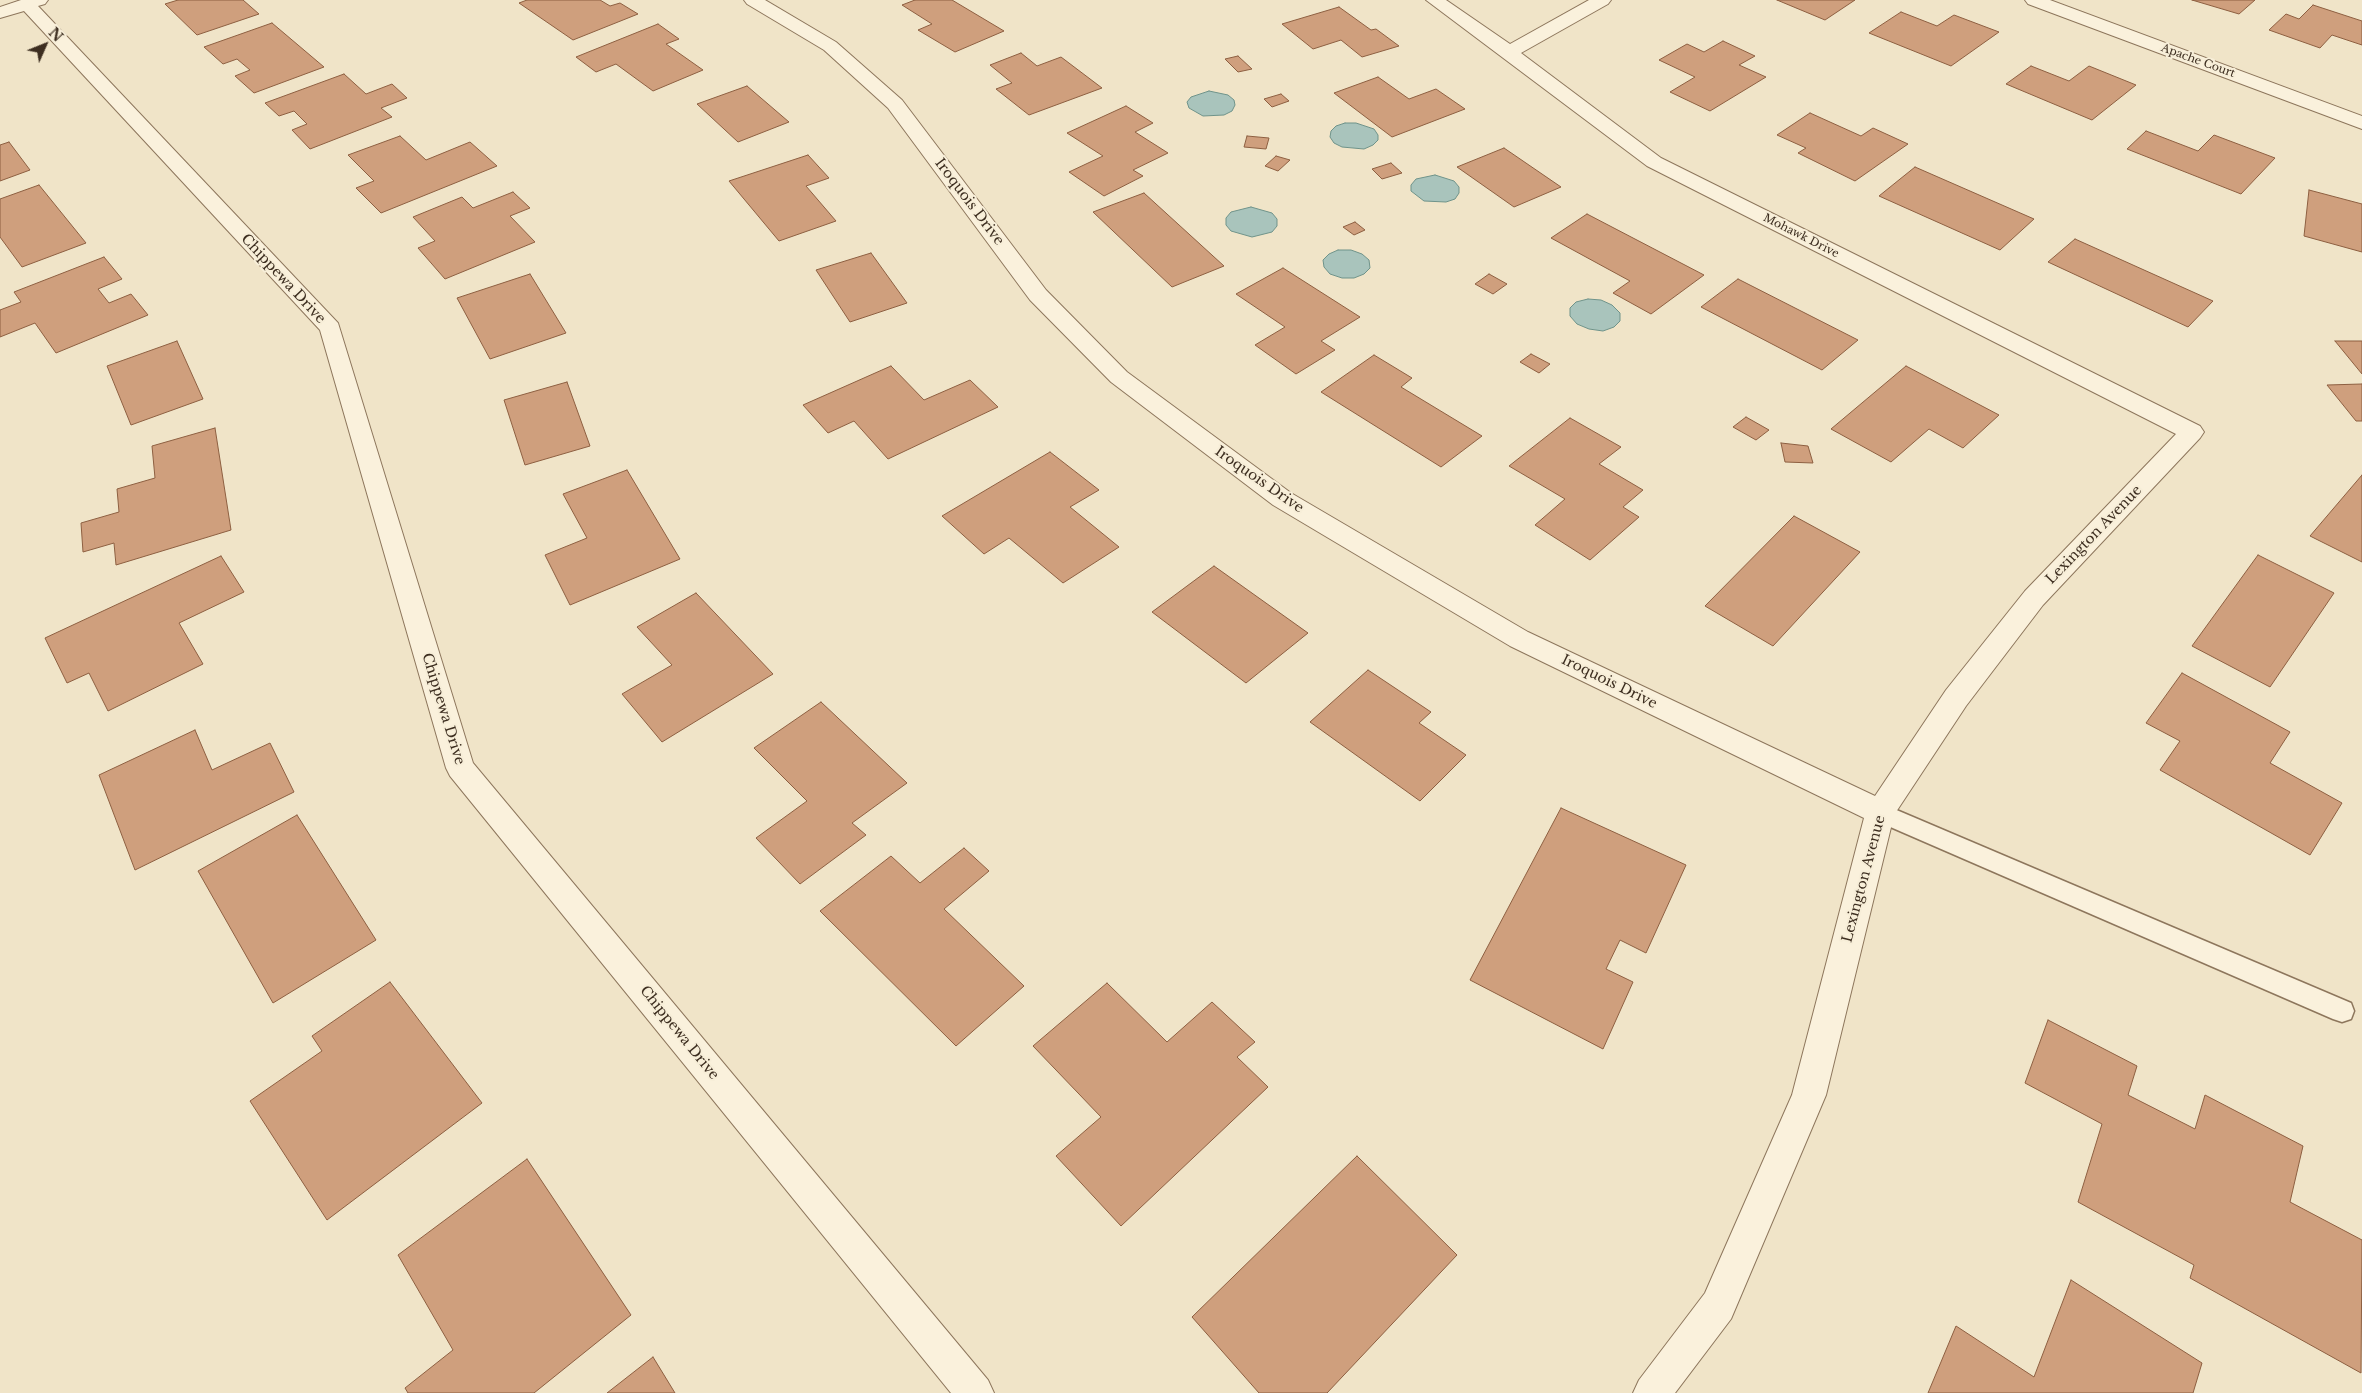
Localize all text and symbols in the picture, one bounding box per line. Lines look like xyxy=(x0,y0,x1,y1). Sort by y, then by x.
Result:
north arrow xyxy=(20,20,70,70)
text: N xyxy=(45,24,67,46)
street label: Apache Court xyxy=(2159,41,2237,81)
street label: Iroquois Drive xyxy=(931,155,1007,249)
street label: Mohawk Drive xyxy=(1761,211,1841,261)
street label: Chippewa Drive xyxy=(237,231,329,327)
street label: Iroquois Drive xyxy=(1211,443,1307,517)
street label: Lexington Avenue xyxy=(2043,482,2145,588)
street label: Chippewa Drive xyxy=(418,651,468,767)
street label: Iroquois Drive xyxy=(1558,652,1660,712)
street label: Lexington Avenue xyxy=(1839,814,1889,944)
street label: Chippewa Drive xyxy=(636,983,722,1083)

